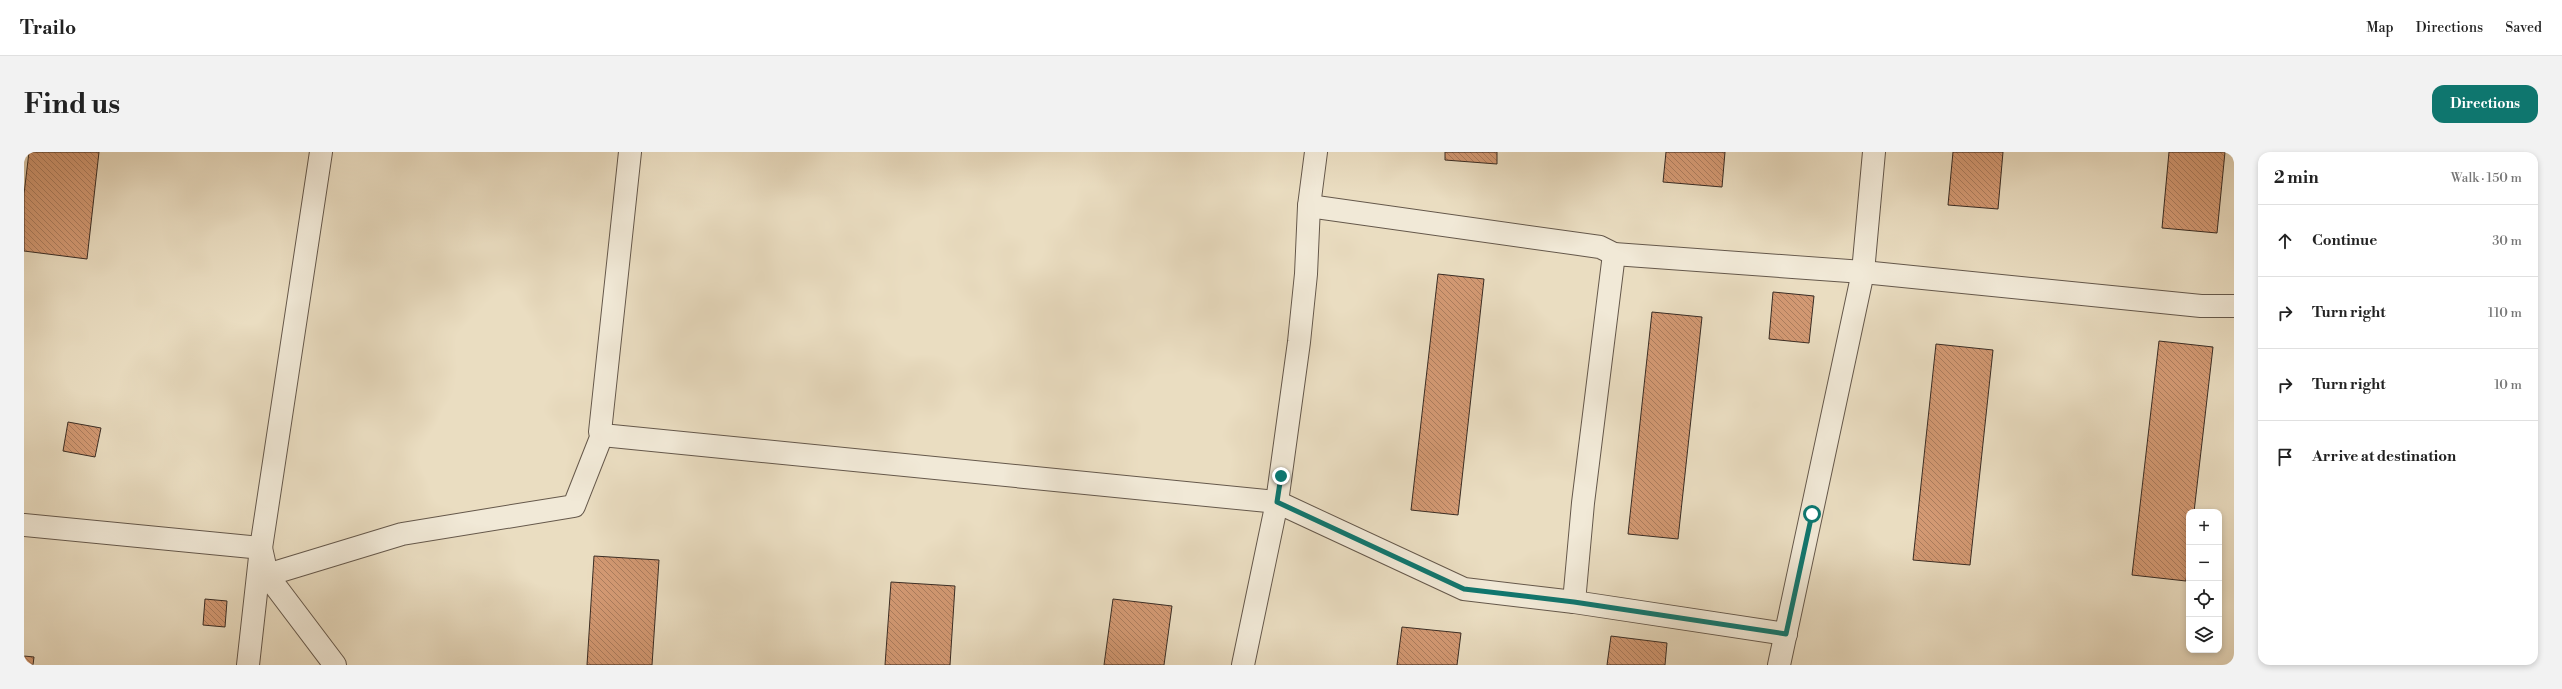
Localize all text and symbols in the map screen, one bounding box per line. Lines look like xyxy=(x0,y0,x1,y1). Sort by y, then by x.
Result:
text: Trailo xyxy=(20,16,76,40)
text: Map xyxy=(2366,19,2394,37)
text: Directions xyxy=(2416,19,2483,37)
text: Saved xyxy=(2505,19,2542,37)
button: Directions xyxy=(2432,85,2538,123)
text: Find us xyxy=(24,87,120,122)
text: 2 min xyxy=(2274,167,2319,189)
text: Walk · 150 m xyxy=(2451,170,2522,186)
icon: ahead xyxy=(2274,230,2296,252)
text: Continue xyxy=(2312,231,2377,250)
text: 30 m xyxy=(2492,233,2522,249)
icon: right xyxy=(2274,302,2296,324)
text: Turn right xyxy=(2312,303,2386,322)
text: 110 m xyxy=(2488,305,2522,321)
icon: right xyxy=(2274,374,2296,396)
text: Turn right xyxy=(2312,375,2386,394)
text: 10 m xyxy=(2494,377,2522,393)
icon: arrive xyxy=(2274,446,2296,468)
text: Arrive at destination xyxy=(2312,447,2456,466)
route end xyxy=(1272,467,1290,485)
route start xyxy=(1803,505,1821,523)
map controls xyxy=(2186,509,2222,653)
button: + xyxy=(2186,509,2222,545)
button: − xyxy=(2186,545,2222,581)
button: locate xyxy=(2186,581,2222,617)
button: layers xyxy=(2186,617,2222,653)

